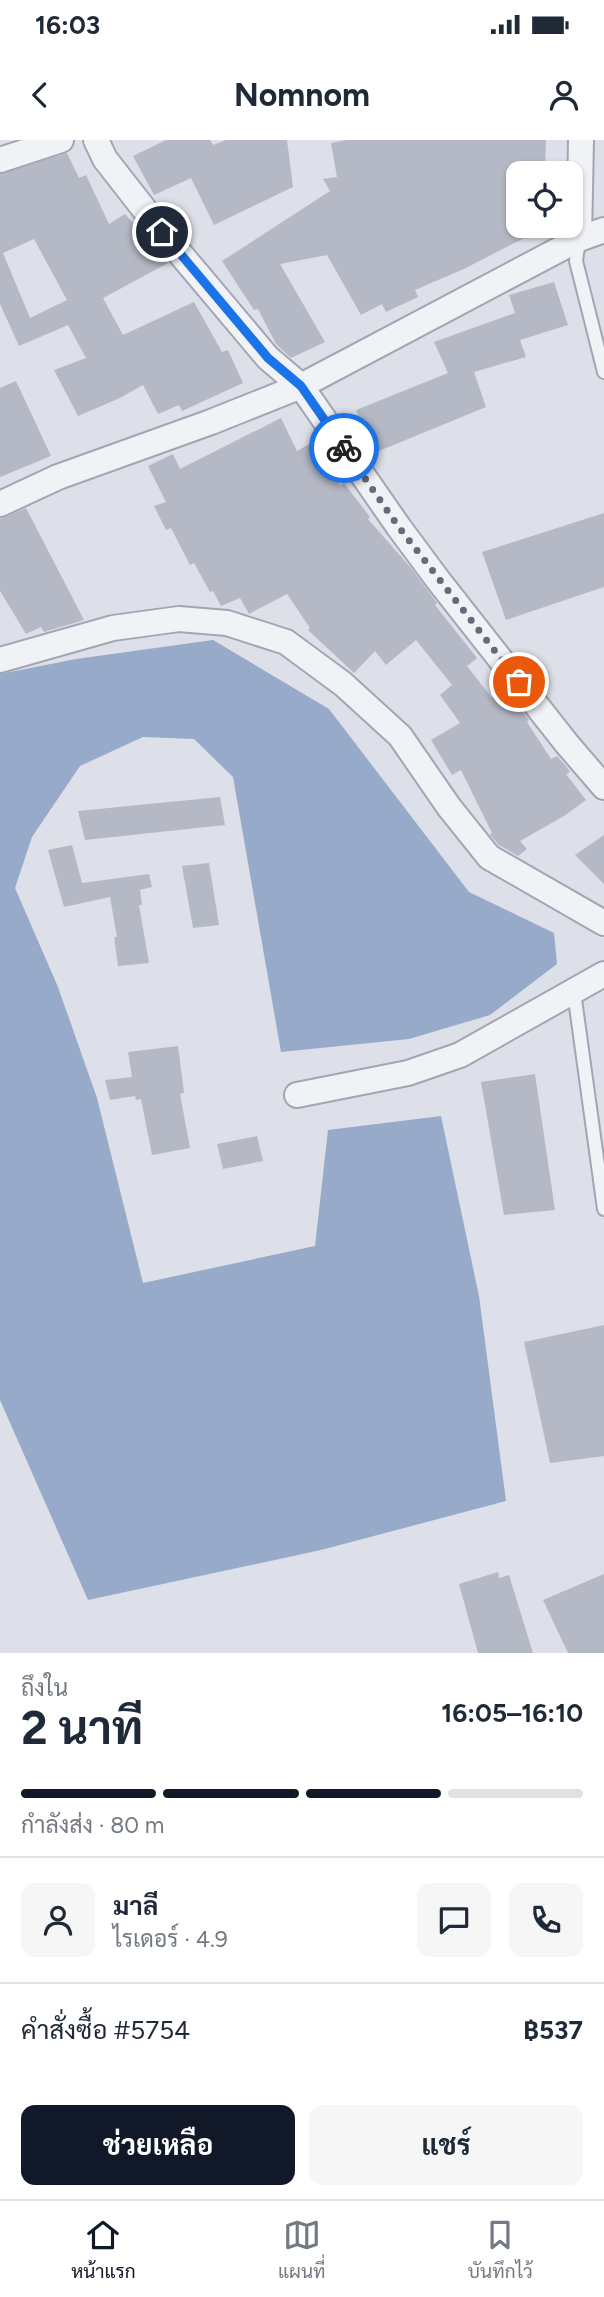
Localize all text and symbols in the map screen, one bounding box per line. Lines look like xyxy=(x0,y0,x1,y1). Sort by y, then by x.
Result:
text: 16:03 xyxy=(35,9,100,41)
icon: back xyxy=(21,76,59,114)
text: Nomnom xyxy=(234,76,370,114)
icon: person xyxy=(545,76,583,114)
map controls xyxy=(506,161,583,238)
button: locate xyxy=(506,161,583,238)
pin xyxy=(132,202,192,262)
icon: home xyxy=(143,213,181,251)
courier xyxy=(309,413,379,483)
icon: bike xyxy=(325,429,363,467)
pin xyxy=(489,652,549,712)
icon: bag xyxy=(500,663,538,701)
text: ถึงใน xyxy=(21,1674,68,1702)
text: 16:05–16:10 xyxy=(441,1697,583,1729)
text: 2 นาที xyxy=(21,1700,143,1756)
text: กำลังส่ง · 80 m xyxy=(21,1811,164,1839)
button: person xyxy=(21,1883,95,1957)
button: chat xyxy=(417,1883,491,1957)
button: phone xyxy=(509,1883,583,1957)
text: มาลี xyxy=(113,1890,158,1922)
text: ไรเดอร์ · 4.9 xyxy=(113,1925,228,1953)
text: คำสั่งซื้อ #5754 xyxy=(21,2014,190,2046)
text: ฿537 xyxy=(523,2014,583,2046)
button: ช่วยเหลือ xyxy=(21,2105,295,2185)
button: แชร์ xyxy=(309,2105,583,2185)
tab: หน้าแรก xyxy=(71,2216,136,2283)
tab: แผนที่ xyxy=(278,2216,325,2283)
tab: บันทึกไว้ xyxy=(468,2216,533,2283)

